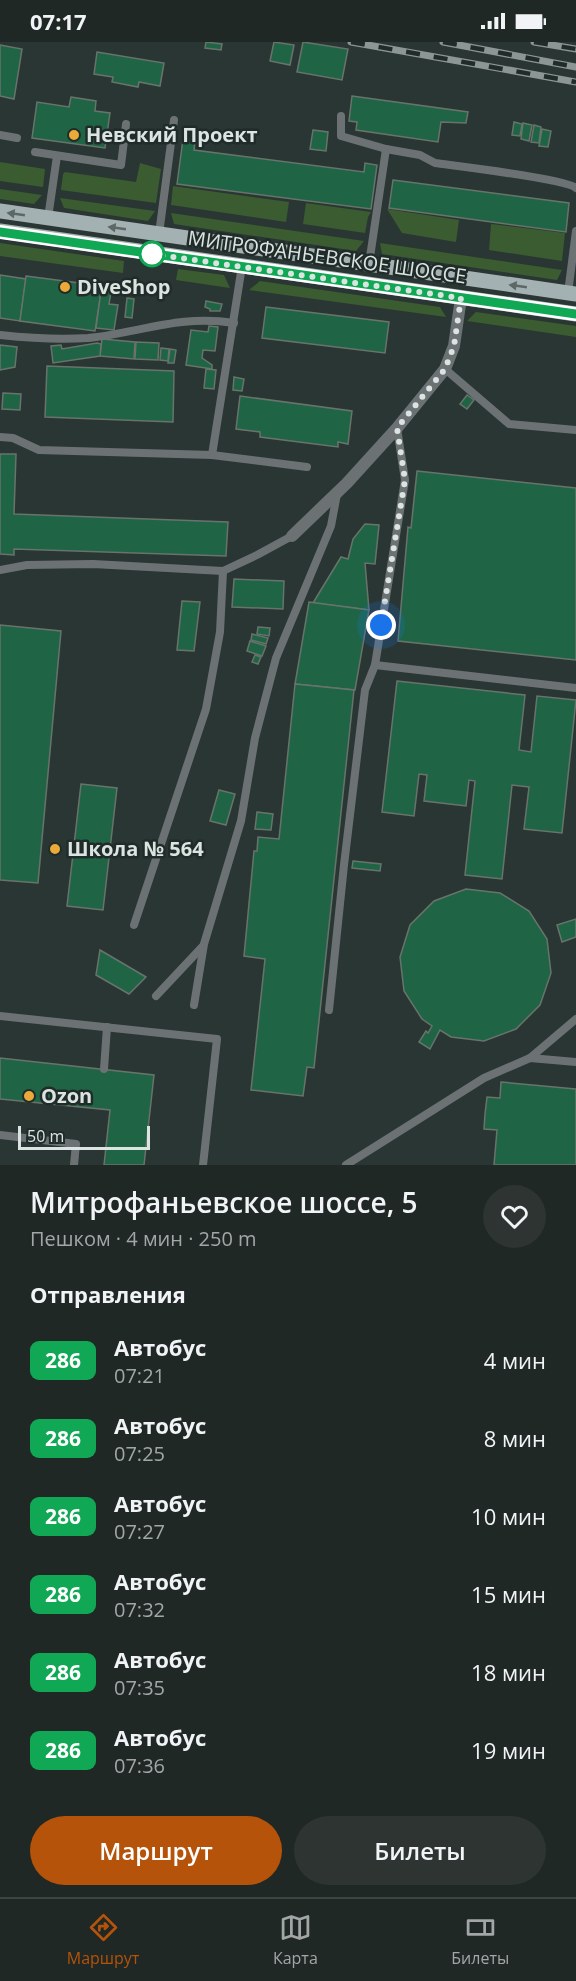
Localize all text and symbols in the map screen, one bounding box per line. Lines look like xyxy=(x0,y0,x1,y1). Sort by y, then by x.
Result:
text: 07:17 xyxy=(30,6,87,36)
place label: Невский Проект xyxy=(86,121,258,148)
marker: Невский Проект xyxy=(67,128,81,142)
one-way arrow xyxy=(7,209,26,218)
one-way arrow xyxy=(108,223,127,233)
street label: МИТРОФАНЬЕВСКОЕ ШОССЕ xyxy=(186,224,468,289)
unlabelled marker xyxy=(139,241,165,267)
place label: DiveShop xyxy=(77,273,170,300)
marker: DiveShop xyxy=(58,280,72,294)
one-way arrow xyxy=(508,281,527,290)
your location xyxy=(366,610,396,640)
place label: Школа № 564 xyxy=(67,835,204,862)
marker: Школа № 564 xyxy=(48,842,62,856)
place label: Ozon xyxy=(41,1082,92,1109)
marker: Ozon xyxy=(22,1089,36,1103)
scale bar xyxy=(18,1123,150,1150)
text: 50 m xyxy=(27,1125,64,1147)
text: Митрофаньевское шоссе, 5 xyxy=(30,1183,418,1221)
button: heart xyxy=(483,1185,546,1248)
text: Пешком · 4 мин · 250 m xyxy=(30,1225,257,1252)
text: Отправления xyxy=(30,1279,186,1309)
text: Автобус xyxy=(114,1332,206,1362)
text: 4 мин xyxy=(484,1345,546,1375)
text: 286 xyxy=(45,1346,81,1374)
text: 07:21 xyxy=(114,1362,165,1389)
text: Автобус xyxy=(114,1410,206,1440)
text: 8 мин xyxy=(484,1423,546,1453)
text: 286 xyxy=(45,1424,81,1452)
text: 07:25 xyxy=(114,1440,165,1467)
text: Автобус xyxy=(114,1488,206,1518)
text: 10 мин xyxy=(471,1501,546,1531)
text: 286 xyxy=(45,1502,81,1530)
text: 07:27 xyxy=(114,1518,165,1545)
text: Автобус xyxy=(114,1566,206,1596)
text: 15 мин xyxy=(471,1579,546,1609)
text: 286 xyxy=(45,1580,81,1608)
text: 07:32 xyxy=(114,1596,165,1623)
text: Автобус xyxy=(114,1644,206,1674)
text: 18 мин xyxy=(471,1657,546,1687)
text: 286 xyxy=(45,1658,81,1686)
text: 07:35 xyxy=(114,1674,165,1701)
text: Автобус xyxy=(114,1722,206,1752)
text: 19 мин xyxy=(471,1735,546,1765)
text: 286 xyxy=(45,1736,81,1764)
text: 07:36 xyxy=(114,1752,165,1779)
button: Маршрут xyxy=(30,1816,282,1885)
button: Билеты xyxy=(294,1816,546,1885)
tab: Маршрут xyxy=(67,1911,139,1969)
tab: Карта xyxy=(273,1911,318,1969)
tab: Билеты xyxy=(451,1911,509,1969)

